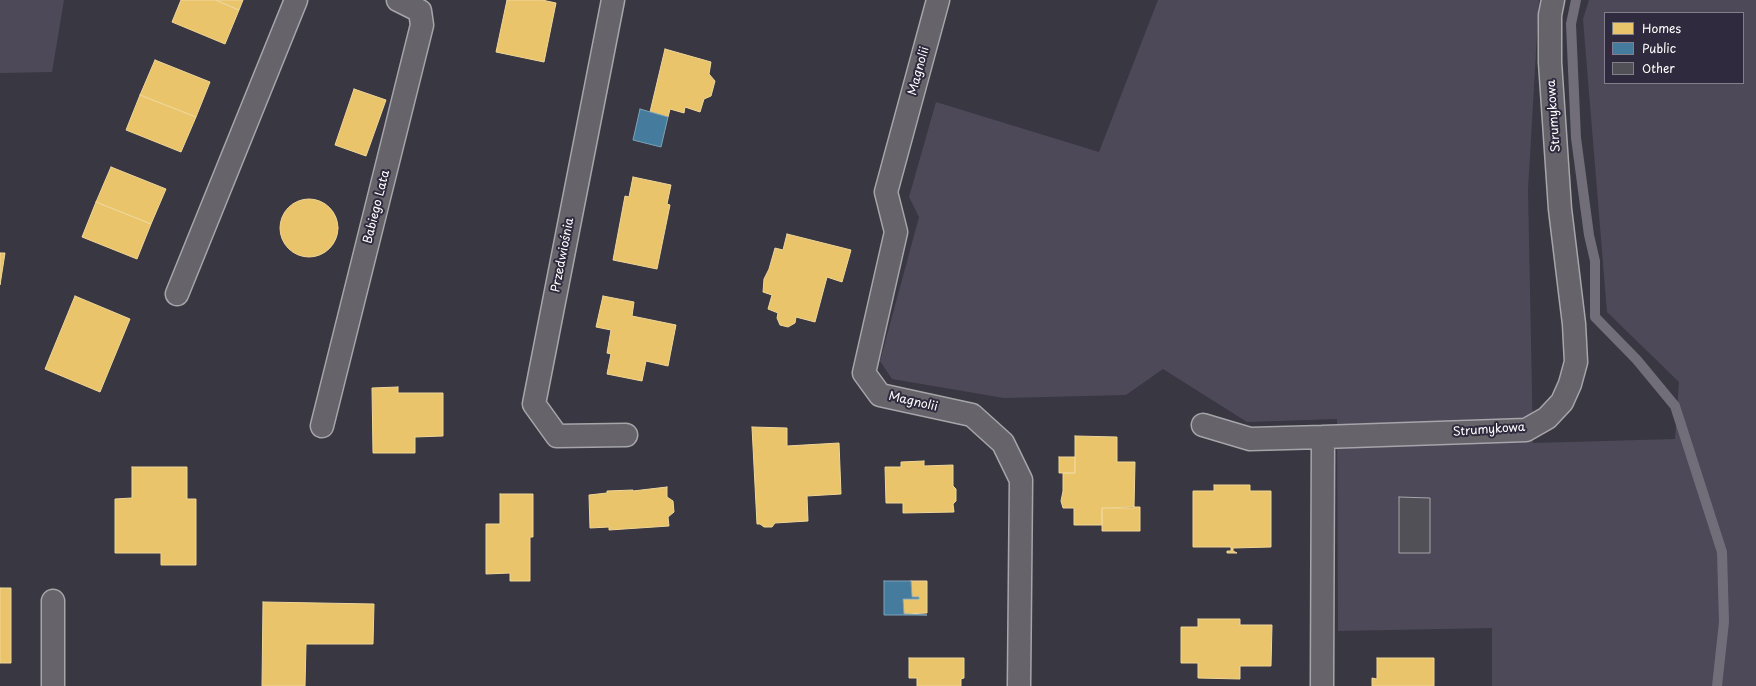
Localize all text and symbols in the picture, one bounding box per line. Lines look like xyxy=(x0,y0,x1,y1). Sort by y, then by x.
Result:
legend xyxy=(1604,12,1744,84)
text: Homes xyxy=(1642,19,1681,37)
text: Public xyxy=(1642,39,1676,57)
street label: Magnolii xyxy=(906,45,932,97)
text: Other xyxy=(1642,59,1675,77)
street label: Strumykowa xyxy=(1544,79,1564,153)
street label: Babiego Lata xyxy=(361,169,393,245)
street label: Przedwiośnia xyxy=(549,217,577,293)
street label: Magnolii xyxy=(887,389,939,415)
street label: Strumykowa xyxy=(1452,420,1526,440)

